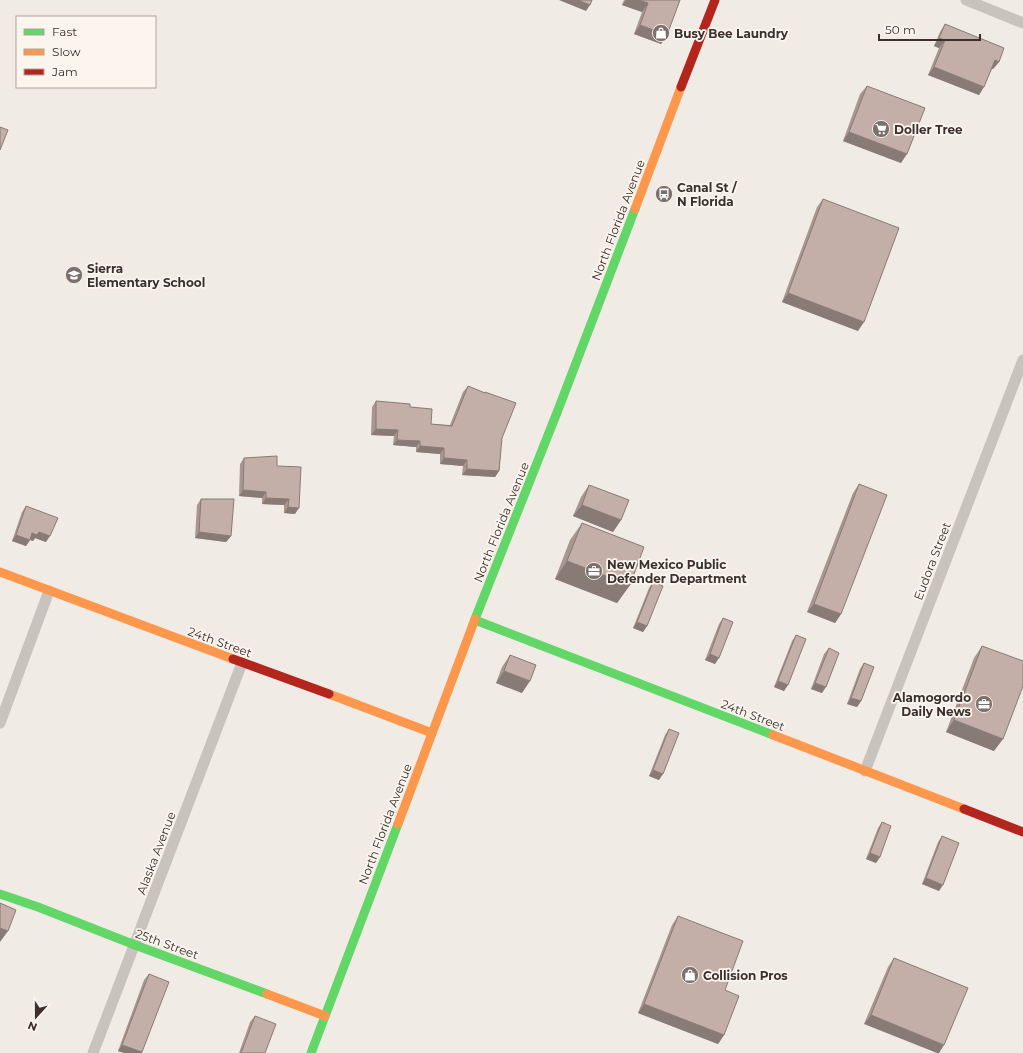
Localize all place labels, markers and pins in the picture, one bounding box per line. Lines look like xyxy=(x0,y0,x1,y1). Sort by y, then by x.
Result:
shop icon: Busy Bee Laundry xyxy=(651,23,671,43)
place label: Busy Bee Laundry xyxy=(674,26,789,41)
supermarket icon: Doller Tree xyxy=(871,119,891,139)
place label: Doller Tree xyxy=(894,122,963,137)
place label: Canal St / N Florida xyxy=(677,180,738,209)
bus stop icon: Canal St / N Florida xyxy=(654,184,674,204)
place label: Sierra Elementary School xyxy=(87,261,205,290)
school or university icon: Sierra Elementary School xyxy=(64,265,84,285)
place label: New Mexico Public Defender Department xyxy=(607,557,748,586)
office icon: New Mexico Public Defender Department xyxy=(584,561,604,581)
place label: Alamogordo Daily News xyxy=(892,690,972,719)
office icon: Alamogordo Daily News xyxy=(974,694,994,714)
shop icon: Collision Pros xyxy=(680,965,700,985)
place label: Collision Pros xyxy=(703,968,788,983)

